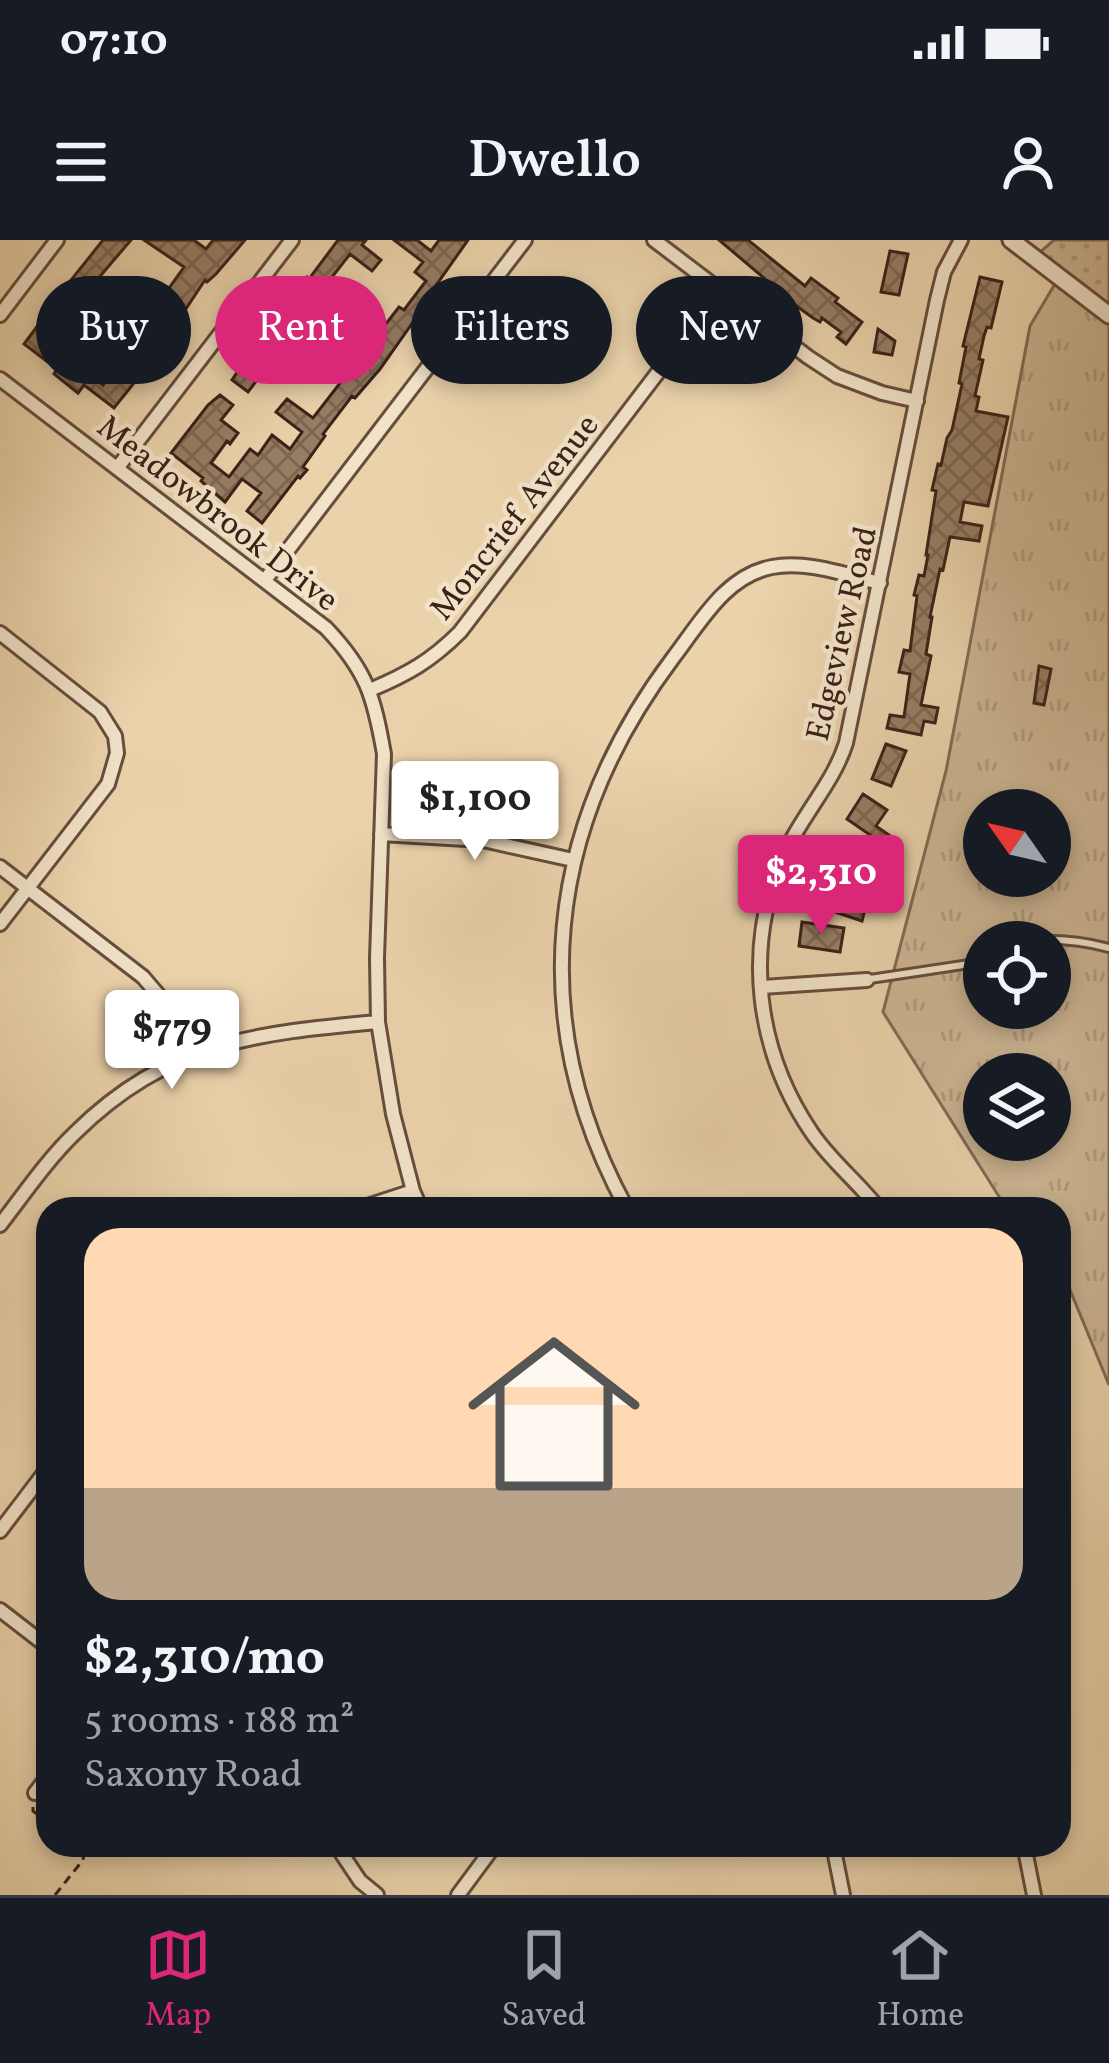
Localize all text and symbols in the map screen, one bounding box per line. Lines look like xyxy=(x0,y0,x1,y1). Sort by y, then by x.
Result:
text: 07:10 xyxy=(60,11,168,74)
text: Dwello xyxy=(468,125,641,200)
icon: menu xyxy=(48,129,114,195)
icon: person xyxy=(995,129,1061,195)
chip: Buy xyxy=(36,276,191,384)
chip: Rent xyxy=(215,276,387,384)
chip: Filters xyxy=(411,276,612,384)
chip: New xyxy=(636,276,803,384)
street label: Meadowbrook Drive xyxy=(86,406,347,624)
street label: Moncrief Avenue xyxy=(421,406,611,631)
street label: Edgeview Road xyxy=(797,522,891,746)
pin: $1,100 xyxy=(377,761,573,863)
text: $1,100 xyxy=(419,773,531,827)
north arrow xyxy=(963,789,1071,897)
map controls xyxy=(963,789,1071,1161)
pin: $2,310 xyxy=(723,835,919,937)
text: $2,310 xyxy=(765,847,877,901)
button: locate xyxy=(963,921,1071,1029)
pin: $779 xyxy=(101,990,243,1092)
text: $779 xyxy=(132,1002,212,1056)
button: layers xyxy=(963,1053,1071,1161)
icon: home xyxy=(446,1306,662,1522)
text: $2,310/mo xyxy=(84,1624,325,1695)
text: 5 rooms · 188 m² xyxy=(84,1695,354,1749)
text: Saxony Road xyxy=(84,1749,302,1803)
tab: Map xyxy=(145,1922,211,2040)
tab: Saved xyxy=(501,1922,586,2040)
tab: Home xyxy=(877,1922,964,2040)

